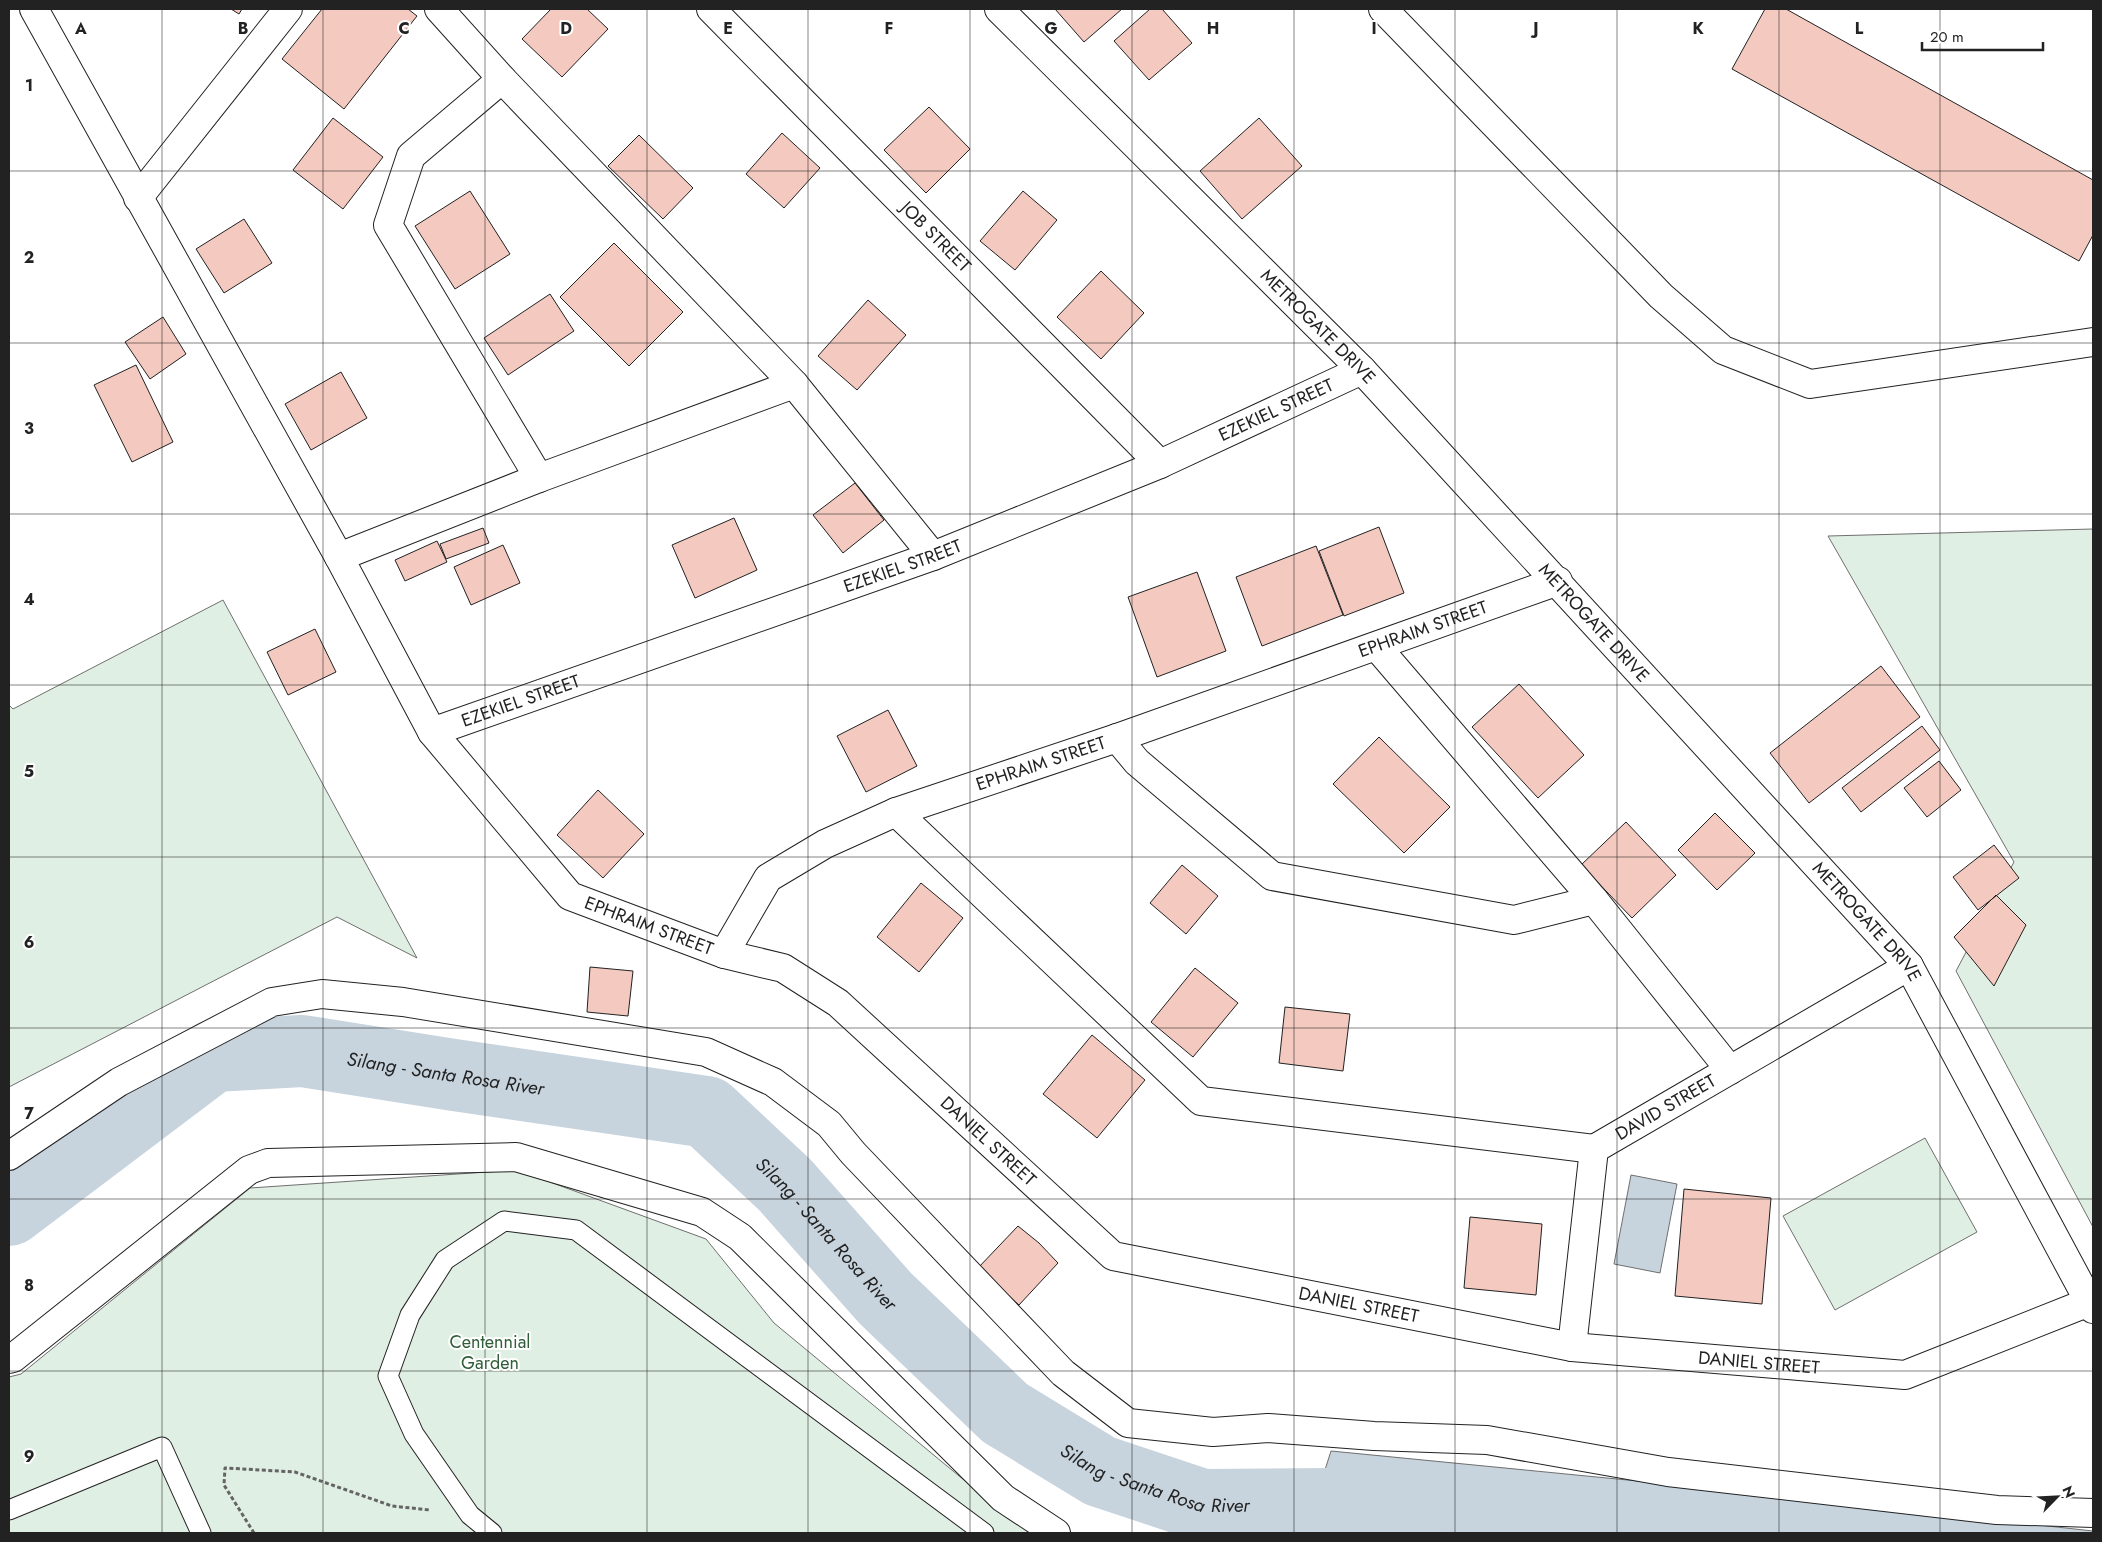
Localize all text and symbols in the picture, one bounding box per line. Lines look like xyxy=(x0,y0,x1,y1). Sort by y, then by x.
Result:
text: A xyxy=(74,17,87,40)
text: B xyxy=(238,17,248,40)
text: C xyxy=(398,17,410,40)
text: D xyxy=(560,17,572,40)
text: E xyxy=(723,17,733,40)
text: F xyxy=(885,17,893,40)
text: G xyxy=(1044,17,1058,40)
text: H xyxy=(1207,17,1219,40)
text: I xyxy=(1371,17,1377,40)
text: J xyxy=(1530,17,1539,40)
text: K xyxy=(1692,17,1704,40)
text: L xyxy=(1855,17,1864,40)
scale bar xyxy=(1922,20,2043,52)
text: 20 m xyxy=(1930,26,1964,48)
text: 1 xyxy=(25,74,33,97)
street label: JOB STREET xyxy=(893,194,977,279)
text: 2 xyxy=(24,246,34,269)
street label: METROGATE DRIVE xyxy=(1254,263,1382,390)
street label: EZEKIEL STREET xyxy=(1214,372,1338,448)
text: 3 xyxy=(24,417,34,440)
street label: EZEKIEL STREET xyxy=(840,532,966,599)
street label: METROGATE DRIVE xyxy=(1532,557,1655,688)
text: 4 xyxy=(23,588,35,611)
street label: EPHRAIM STREET xyxy=(1355,594,1492,664)
street label: EZEKIEL STREET xyxy=(458,668,584,734)
street label: EPHRAIM STREET xyxy=(972,729,1110,797)
text: 5 xyxy=(24,760,34,783)
street label: METROGATE DRIVE xyxy=(1806,856,1928,986)
street label: EPHRAIM STREET xyxy=(581,890,718,962)
text: 6 xyxy=(24,931,34,954)
water label: Silang - Santa Rosa River xyxy=(345,1045,548,1102)
street label: DAVID STREET xyxy=(1610,1068,1721,1147)
street label: DANIEL STREET xyxy=(935,1090,1042,1192)
text: 7 xyxy=(24,1102,34,1125)
water label: Silang - Santa Rosa River xyxy=(750,1151,905,1318)
text: 8 xyxy=(24,1274,34,1297)
street label: DANIEL STREET xyxy=(1296,1280,1422,1329)
park label: Centennial Garden xyxy=(449,1329,531,1376)
street label: DANIEL STREET xyxy=(1697,1345,1821,1381)
water label: Silang - Santa Rosa River xyxy=(1055,1436,1251,1519)
text: 9 xyxy=(24,1445,34,1468)
north arrow xyxy=(2032,1472,2082,1522)
text: N xyxy=(2057,1483,2080,1501)

